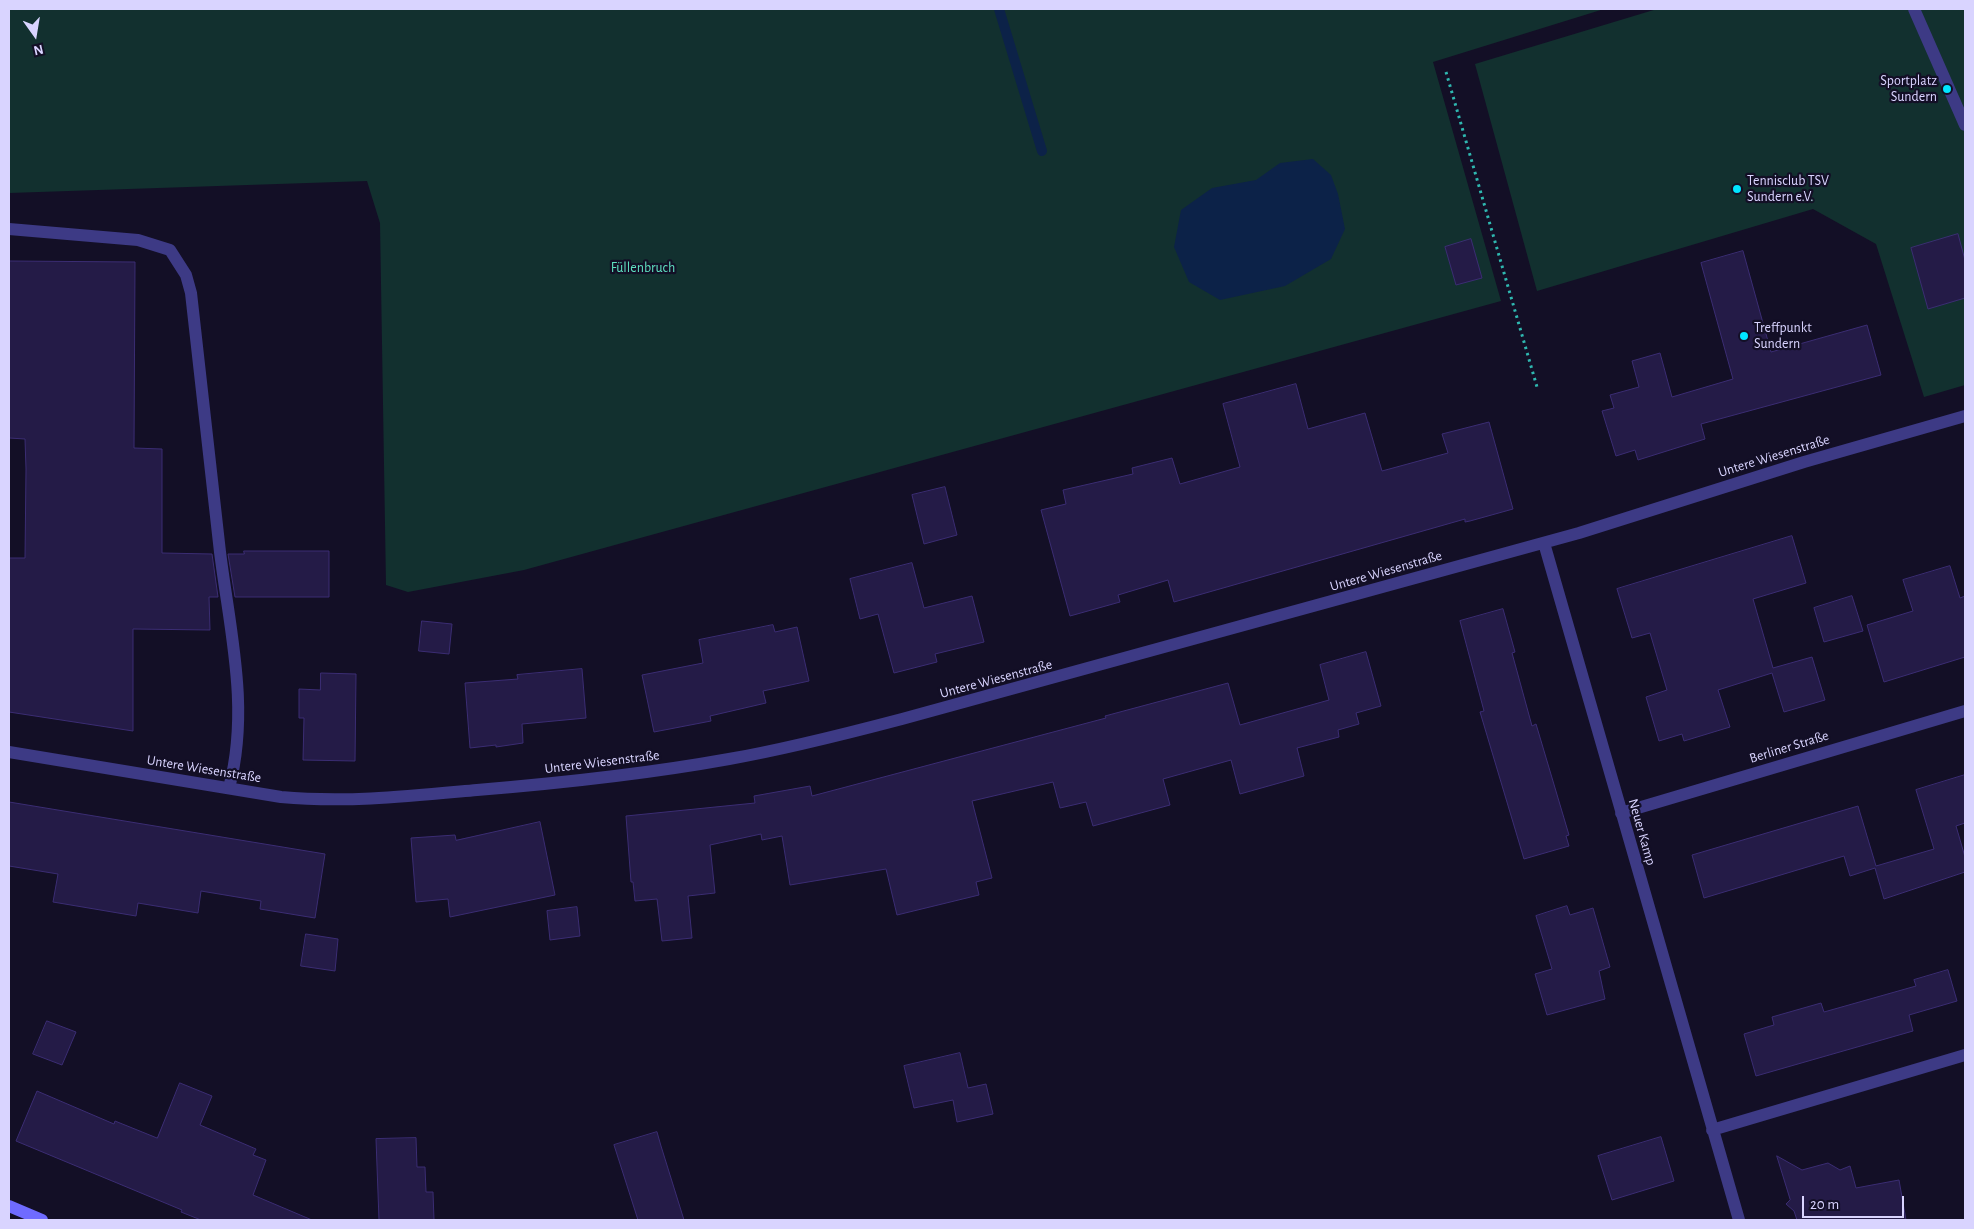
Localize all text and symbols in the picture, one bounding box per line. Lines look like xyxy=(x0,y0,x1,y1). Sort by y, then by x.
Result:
north arrow xyxy=(10,10,60,60)
text: N xyxy=(32,42,45,58)
place label: Sportplatz Sundern xyxy=(1880,73,1937,105)
marker: Sportplatz Sundern xyxy=(1941,83,1953,95)
place label: Tennisclub TSV Sundern e.V. xyxy=(1747,173,1829,206)
marker: Tennisclub TSV Sundern e.V. xyxy=(1731,183,1743,195)
park label: Füllenbruch xyxy=(611,260,675,276)
place label: Treffpunkt Sundern xyxy=(1754,320,1812,352)
marker: Treffpunkt Sundern xyxy=(1738,330,1750,342)
street label: Untere Wiesenstraße xyxy=(1716,431,1832,481)
street label: Untere Wiesenstraße xyxy=(1328,547,1444,595)
street label: Untere Wiesenstraße xyxy=(938,656,1054,702)
street label: Berliner Straße xyxy=(1747,727,1831,767)
street label: Untere Wiesenstraße xyxy=(544,747,660,777)
street label: Untere Wiesenstraße xyxy=(146,752,262,786)
street label: Neuer Kamp xyxy=(1625,797,1659,867)
scale bar xyxy=(1804,1186,1906,1218)
text: 20 m xyxy=(1810,1197,1839,1212)

